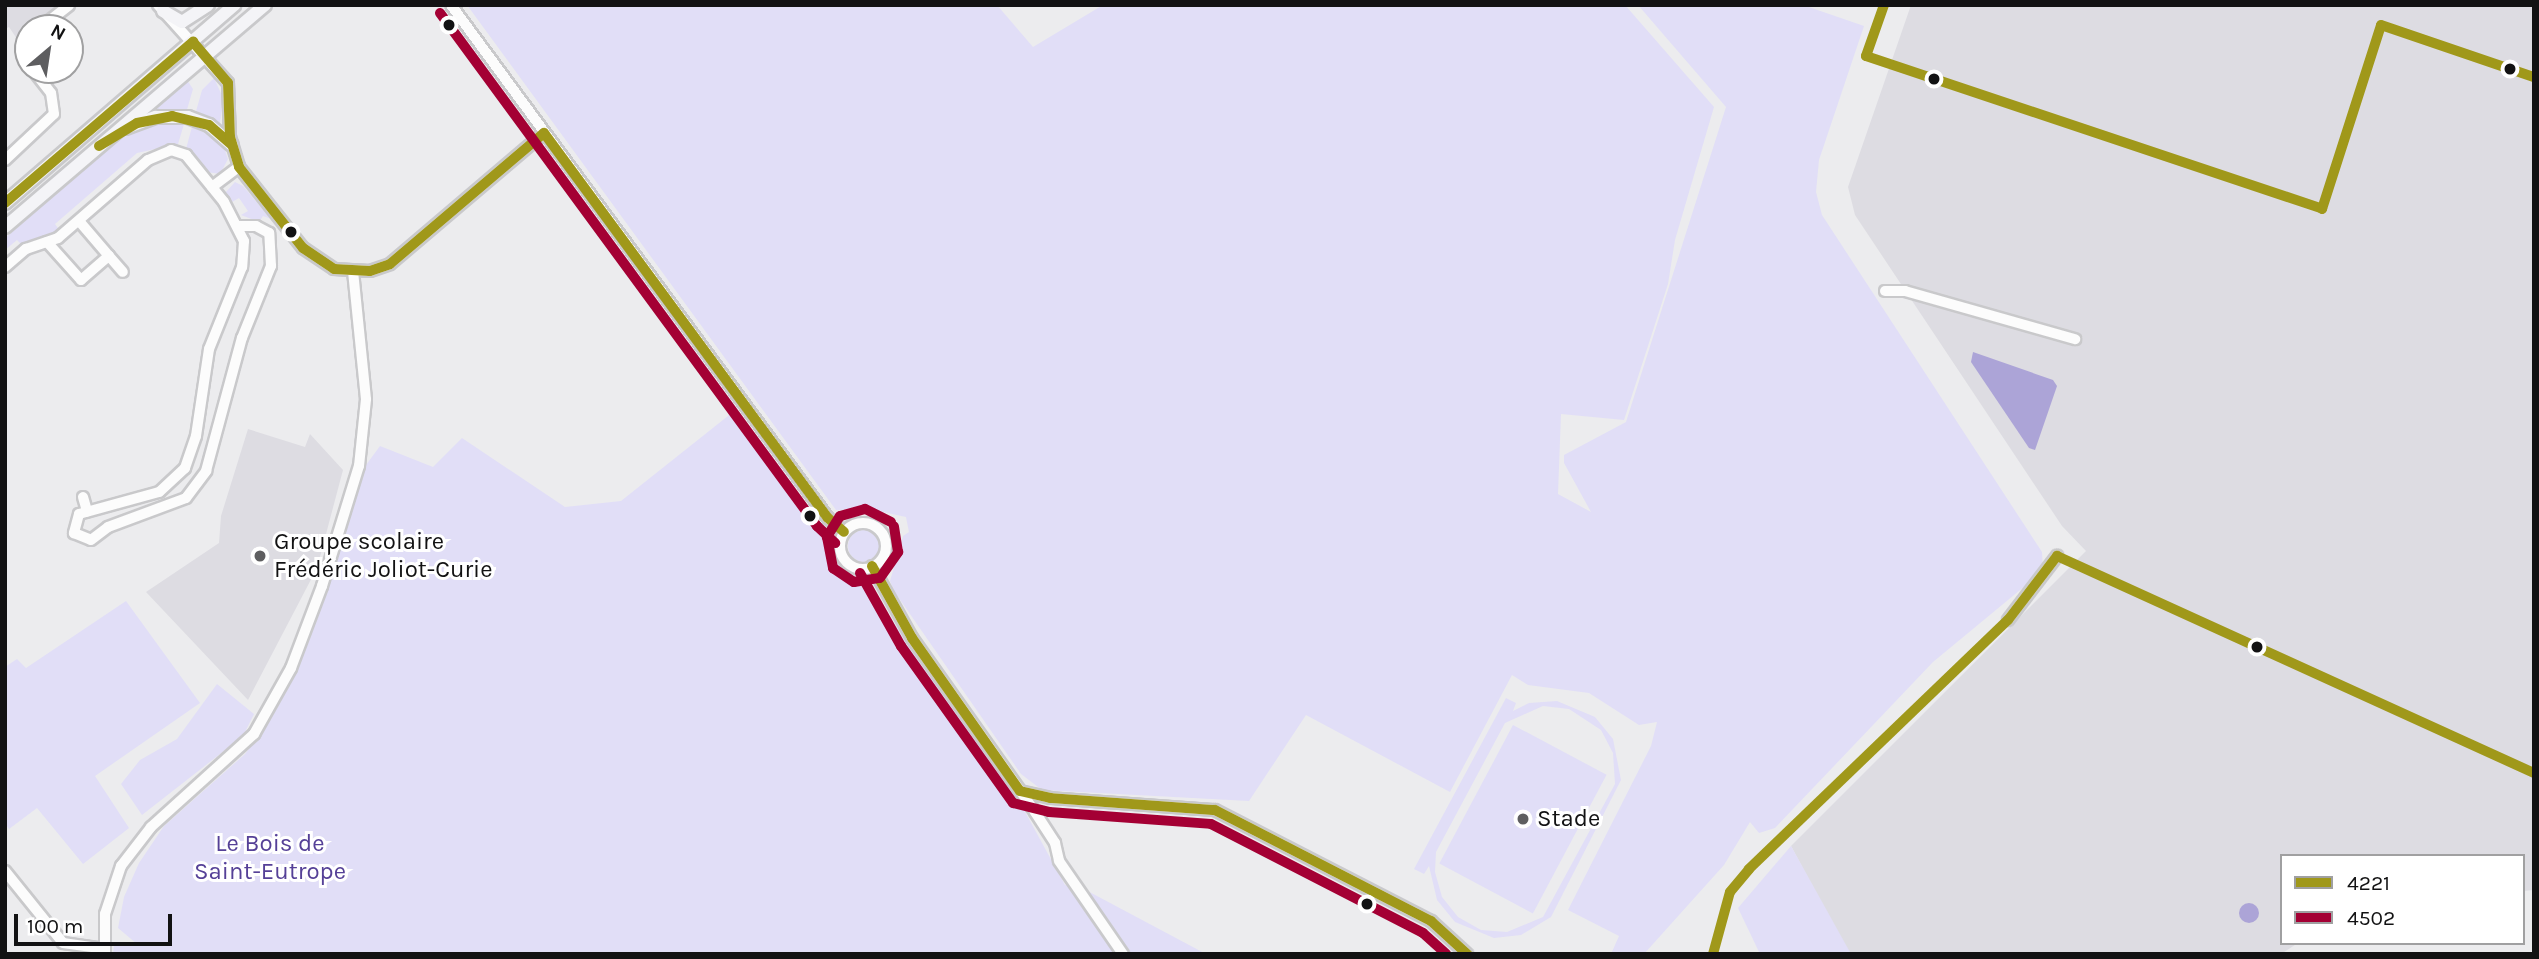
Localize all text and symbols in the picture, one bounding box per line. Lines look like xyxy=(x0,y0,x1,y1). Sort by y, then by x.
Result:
north arrow xyxy=(14,14,84,84)
unlabelled marker xyxy=(442,18,456,32)
text: N xyxy=(47,19,70,45)
unlabelled marker xyxy=(2503,62,2517,76)
unlabelled marker xyxy=(1927,72,1941,86)
unlabelled marker xyxy=(284,225,298,239)
unlabelled marker xyxy=(803,509,817,523)
place label: Groupe scolaire Frédéric Joliot-Curie xyxy=(274,528,493,584)
marker: Groupe scolaire Frédéric Joliot-Curie xyxy=(252,548,268,564)
unlabelled marker xyxy=(2250,640,2264,654)
place label: Stade xyxy=(1537,805,1600,833)
marker: Stade xyxy=(1515,811,1531,827)
park label: Le Bois de Saint-Eutrope xyxy=(194,830,346,886)
legend xyxy=(2280,854,2525,945)
text: 4221 xyxy=(2347,871,2390,895)
unlabelled marker xyxy=(1360,897,1374,911)
scale bar xyxy=(18,900,175,944)
text: 4502 xyxy=(2347,906,2395,930)
text: 100 m xyxy=(27,914,84,938)

